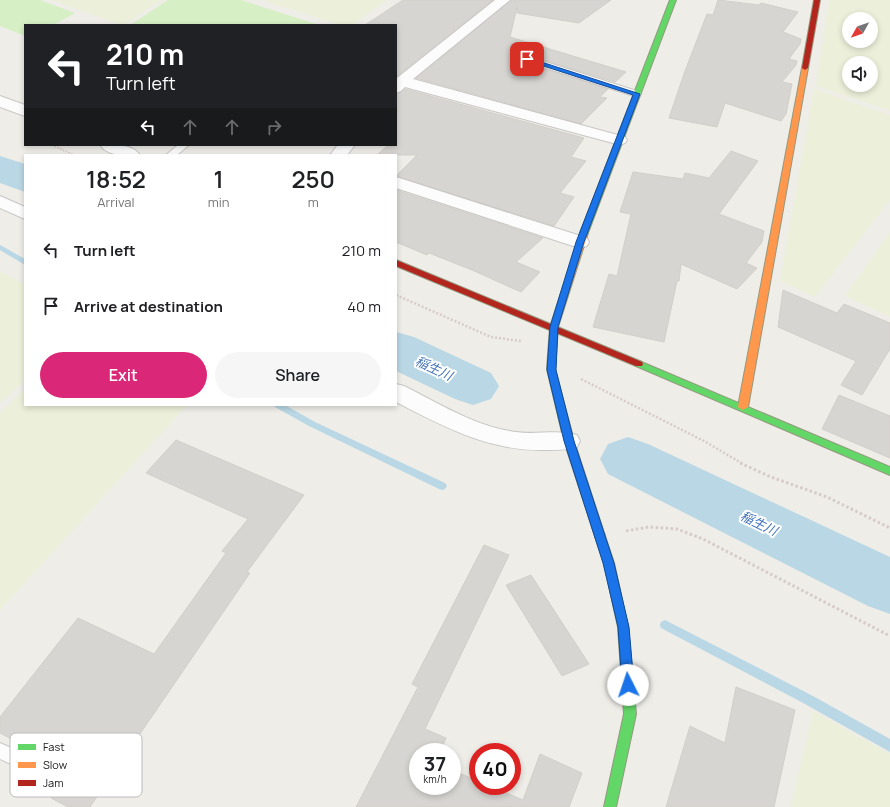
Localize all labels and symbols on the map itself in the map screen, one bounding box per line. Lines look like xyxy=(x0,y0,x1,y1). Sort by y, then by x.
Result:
north arrow xyxy=(842,12,878,48)
pin xyxy=(510,42,544,76)
water label: 稲生川 xyxy=(413,352,457,385)
water label: 稲生川 xyxy=(738,506,782,541)
position arrow xyxy=(607,664,649,706)
legend xyxy=(10,733,142,797)
text: Fast xyxy=(43,739,65,754)
speed limit sign: 40 xyxy=(469,743,521,795)
text: Slow xyxy=(43,757,68,772)
text: Jam xyxy=(43,775,64,790)

